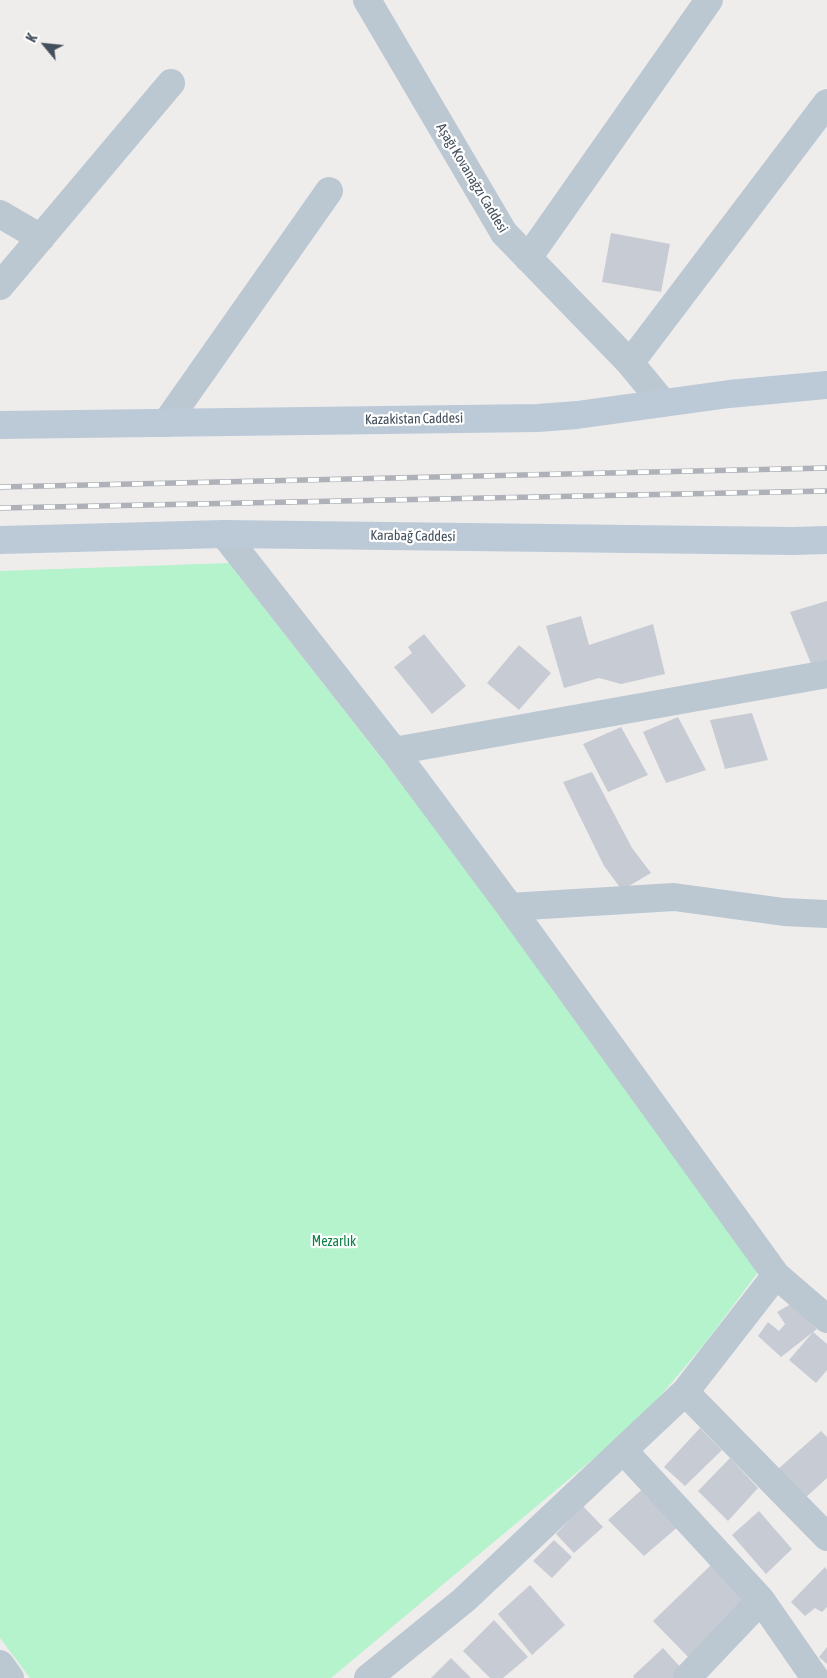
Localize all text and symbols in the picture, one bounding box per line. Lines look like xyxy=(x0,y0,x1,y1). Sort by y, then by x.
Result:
north arrow xyxy=(20,20,70,70)
text: K xyxy=(23,31,40,45)
street label: Aşağı Kovanağzı Caddesi xyxy=(433,120,511,236)
street label: Kazakistan Caddesi xyxy=(365,410,463,428)
street label: Karabağ Caddesi xyxy=(370,527,456,545)
park label: Mezarlık xyxy=(312,1234,356,1250)

